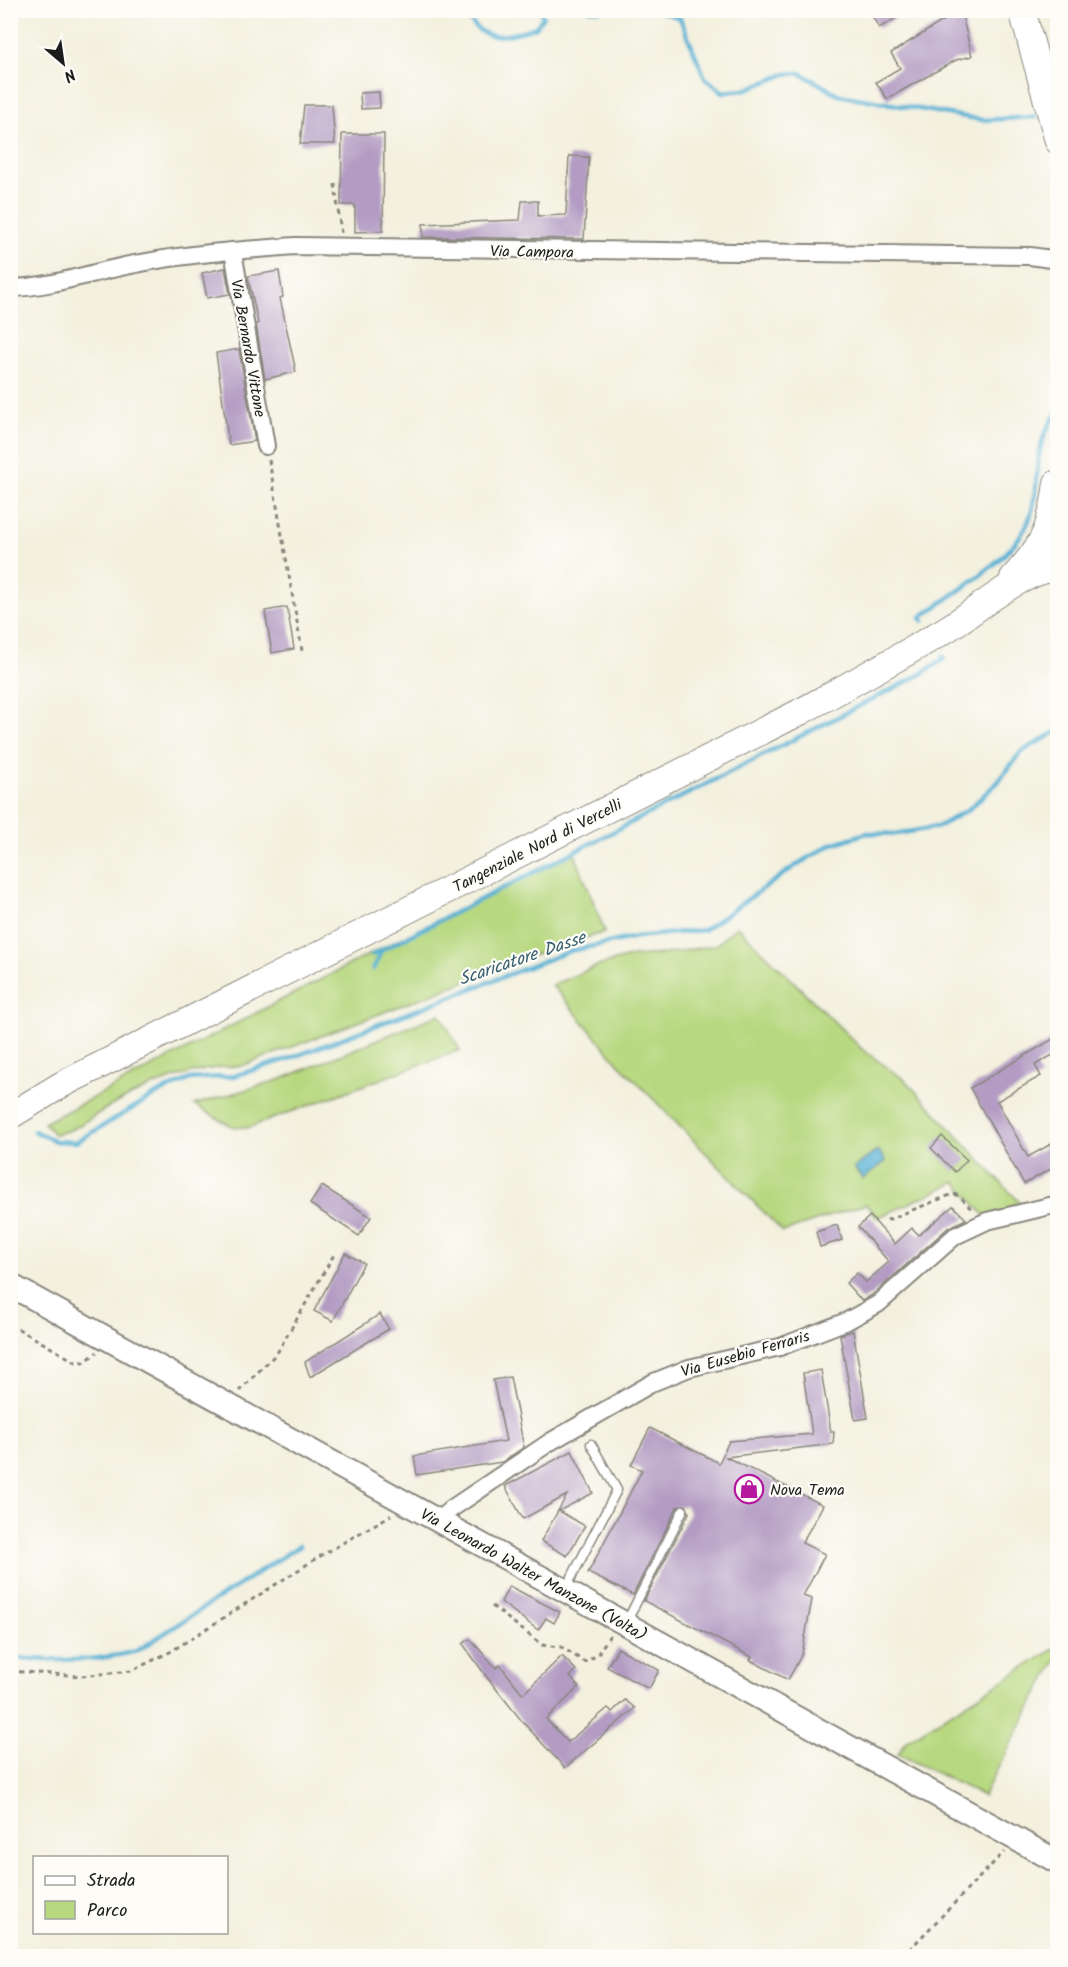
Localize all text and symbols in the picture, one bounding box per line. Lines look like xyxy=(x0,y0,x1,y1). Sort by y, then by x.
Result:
north arrow xyxy=(33,33,93,93)
text: N xyxy=(59,61,80,88)
street label: Via Campora xyxy=(490,239,574,266)
street label: Via Bernardo Vittone xyxy=(223,277,272,419)
street label: Tangenziale Nord di Vercelli xyxy=(449,792,628,900)
water label: Scaricatore Dasse xyxy=(455,924,592,995)
street label: Via Eusebio Ferraris xyxy=(678,1324,813,1385)
shop icon: Nova Tema xyxy=(733,1473,765,1505)
place label: Nova Tema xyxy=(770,1478,845,1503)
street label: Via Leonardo Walter Manzone (Volta) xyxy=(415,1502,651,1648)
legend xyxy=(33,1856,228,1934)
text: Strada xyxy=(87,1867,135,1896)
text: Parco xyxy=(87,1897,127,1926)

